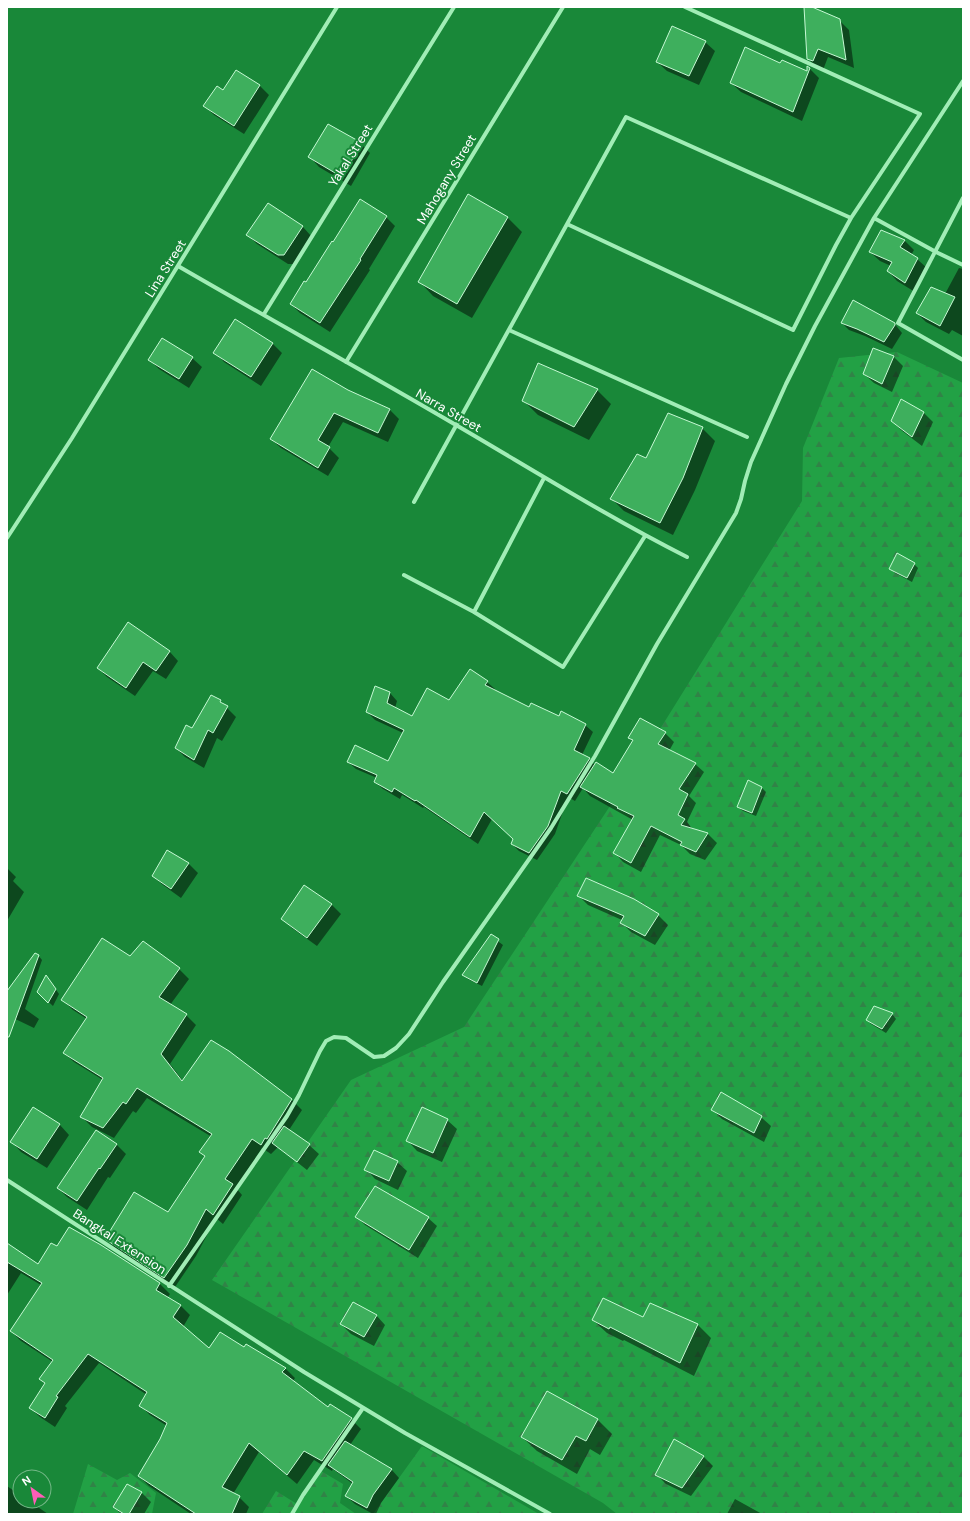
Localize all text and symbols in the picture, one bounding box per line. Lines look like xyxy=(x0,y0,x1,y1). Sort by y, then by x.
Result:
street label: Yakal Street xyxy=(325,121,376,190)
street label: Mahogany Street xyxy=(413,131,480,227)
street label: Lina Street xyxy=(141,236,190,300)
street label: Narra Street xyxy=(413,385,485,436)
street label: Bangkal Extension xyxy=(70,1205,170,1278)
north arrow xyxy=(12,1469,52,1509)
text: N xyxy=(19,1473,34,1489)

